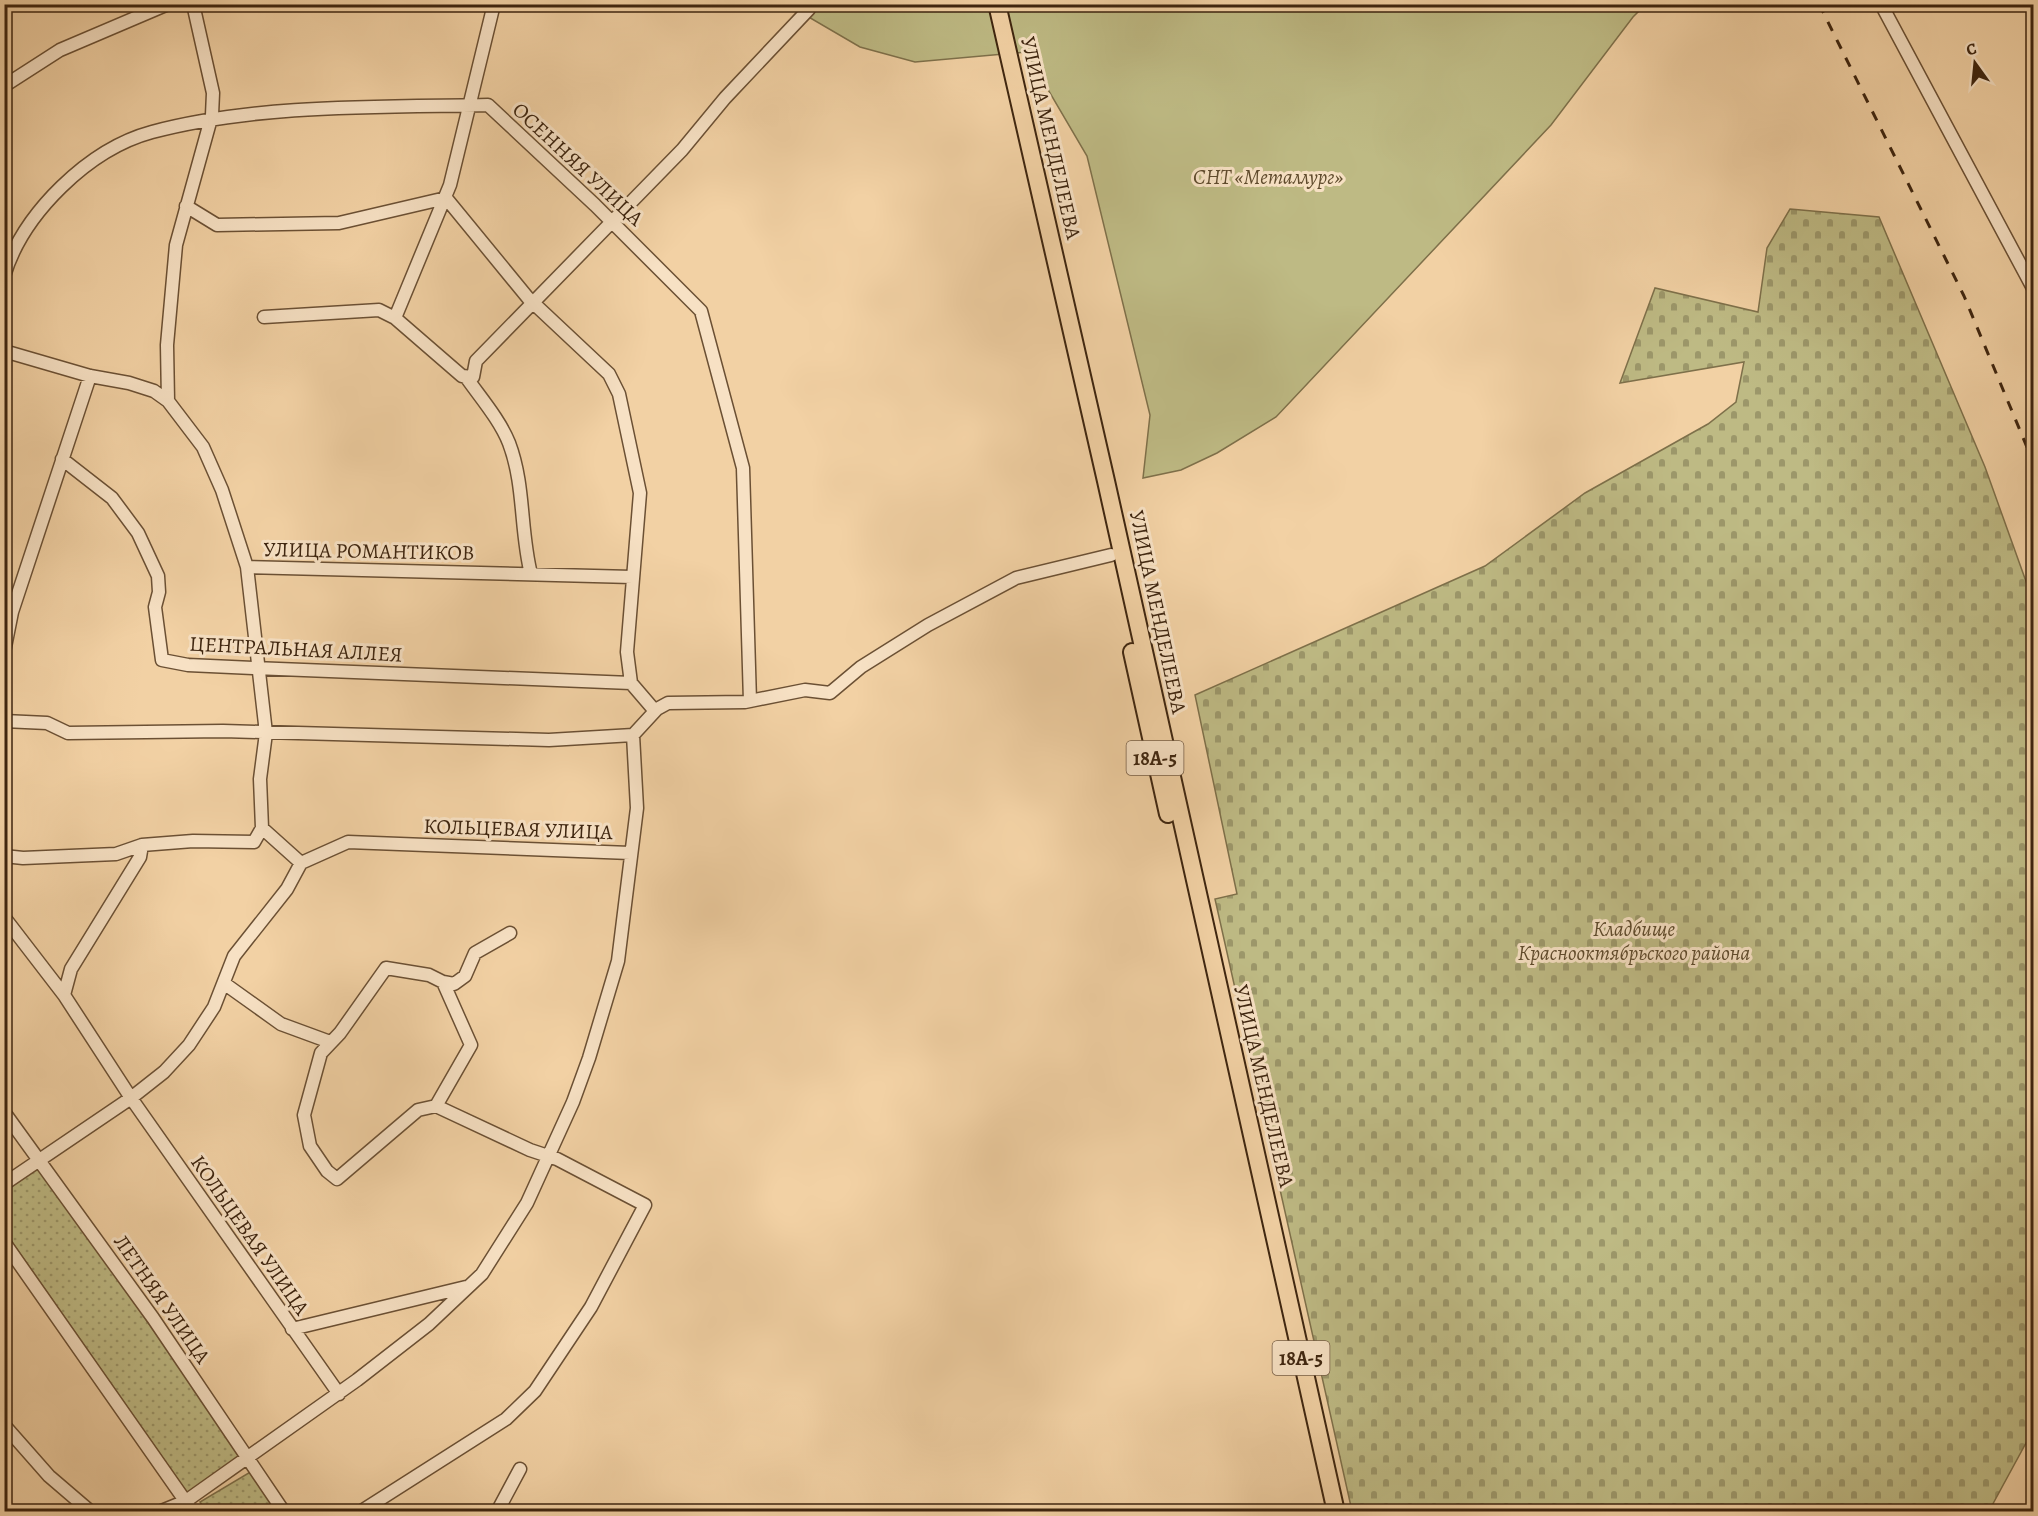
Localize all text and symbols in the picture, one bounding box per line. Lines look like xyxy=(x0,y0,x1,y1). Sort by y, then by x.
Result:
north arrow xyxy=(1945,33,2005,93)
street label: УЛИЦА МЕНДЕЛЕЕВА xyxy=(1014,34,1088,243)
text: С xyxy=(1964,38,1979,61)
street label: ОСЕННЯЯ УЛИЦА xyxy=(506,96,650,233)
park label: СНТ «Металлург» xyxy=(1193,163,1343,191)
street label: УЛИЦА МЕНДЕЛЕЕВА xyxy=(1123,508,1193,717)
street label: УЛИЦА РОМАНТИКОВ xyxy=(263,535,475,567)
street label: ЦЕНТРАЛЬНАЯ АЛЛЕЯ xyxy=(189,629,403,669)
road number: 18А-5 xyxy=(1126,741,1184,775)
street label: КОЛЬЦЕВАЯ УЛИЦА xyxy=(423,812,614,846)
park label: Кладбище Краснооктябрьского района xyxy=(1518,915,1751,967)
street label: УЛИЦА МЕНДЕЛЕЕВА xyxy=(1227,982,1301,1191)
street label: КОЛЬЦЕВАЯ УЛИЦА xyxy=(184,1149,316,1321)
street label: ЛЕТНЯЯ УЛИЦА xyxy=(107,1229,217,1370)
road number: 18А-5 xyxy=(1272,1341,1330,1375)

